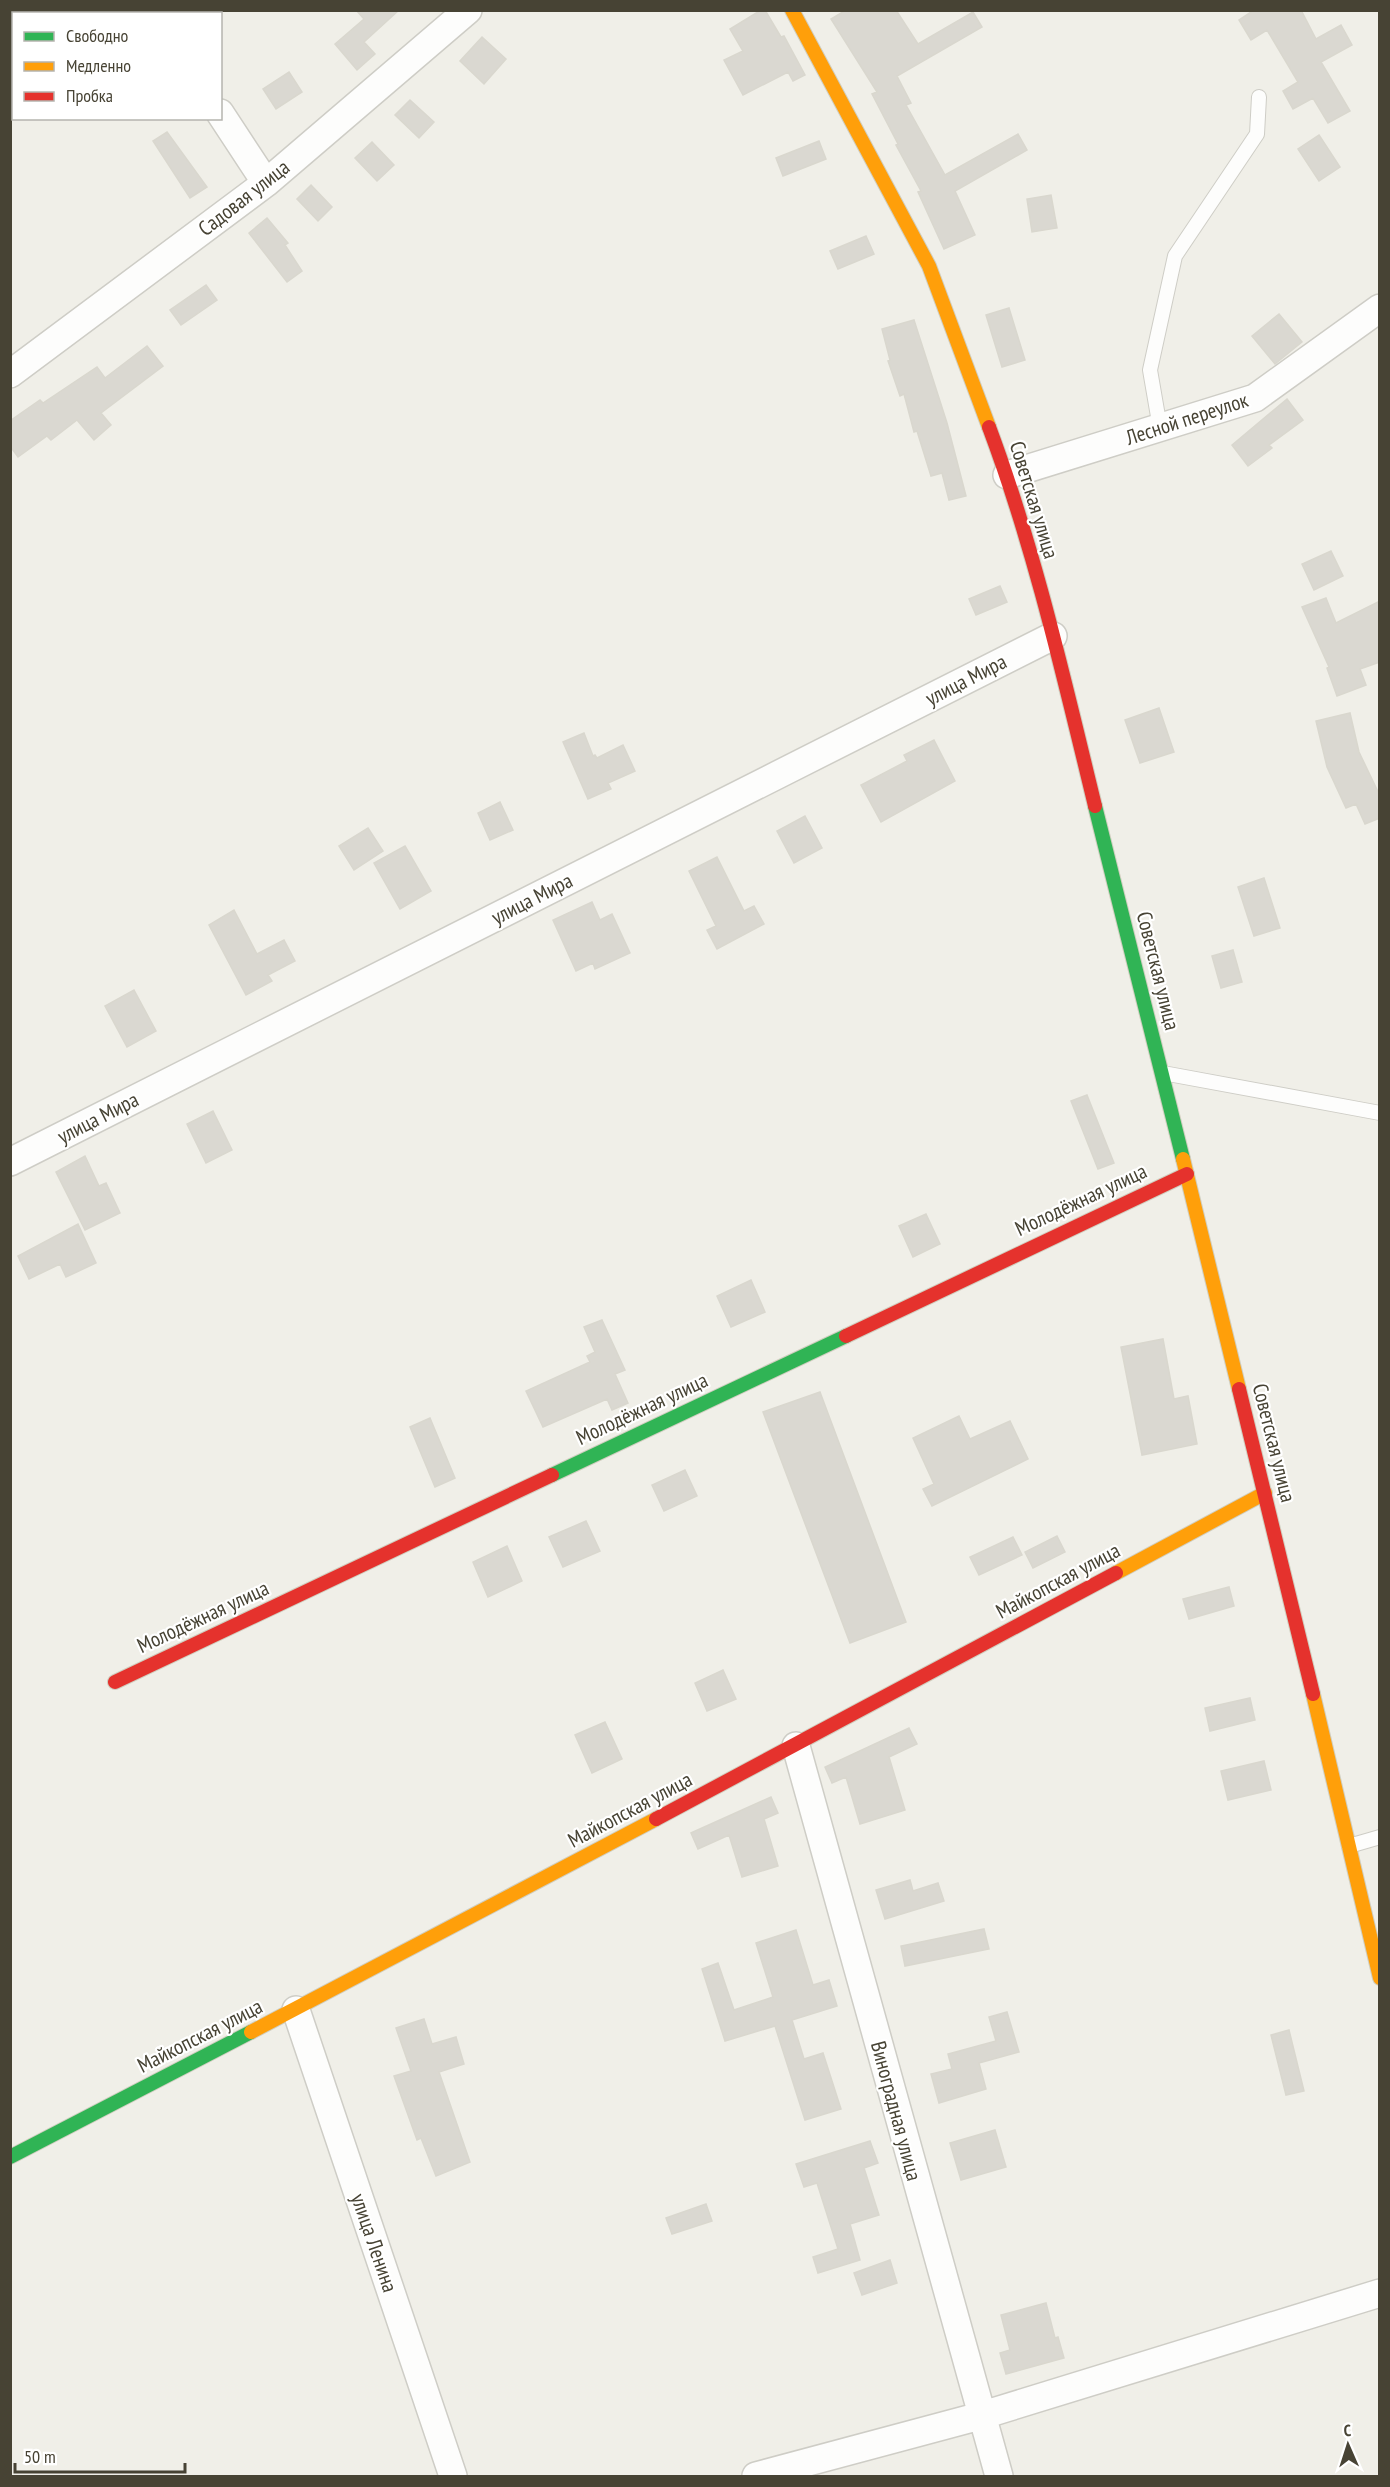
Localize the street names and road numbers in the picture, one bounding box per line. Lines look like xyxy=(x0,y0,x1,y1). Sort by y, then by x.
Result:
street label: Садовая улица xyxy=(193,154,295,242)
street label: Лесной переулок xyxy=(1121,386,1251,451)
street label: Советская улица xyxy=(1004,438,1065,562)
street label: улица Мира xyxy=(921,648,1011,711)
street label: улица Мира xyxy=(487,867,577,930)
street label: Советская улица xyxy=(1131,909,1186,1033)
street label: улица Мира xyxy=(53,1086,143,1149)
street label: Молодёжная улица xyxy=(1011,1157,1151,1242)
street label: Молодёжная улица xyxy=(572,1366,712,1451)
street label: Советская улица xyxy=(1247,1381,1302,1505)
street label: Майкопская улица xyxy=(991,1537,1124,1625)
street label: Молодёжная улица xyxy=(133,1574,273,1659)
street label: Майкопская улица xyxy=(563,1766,696,1854)
street label: Майкопская улица xyxy=(133,1993,267,2079)
street label: Виноградная улица xyxy=(865,2038,928,2184)
street label: улица Ленина xyxy=(345,2190,404,2296)

